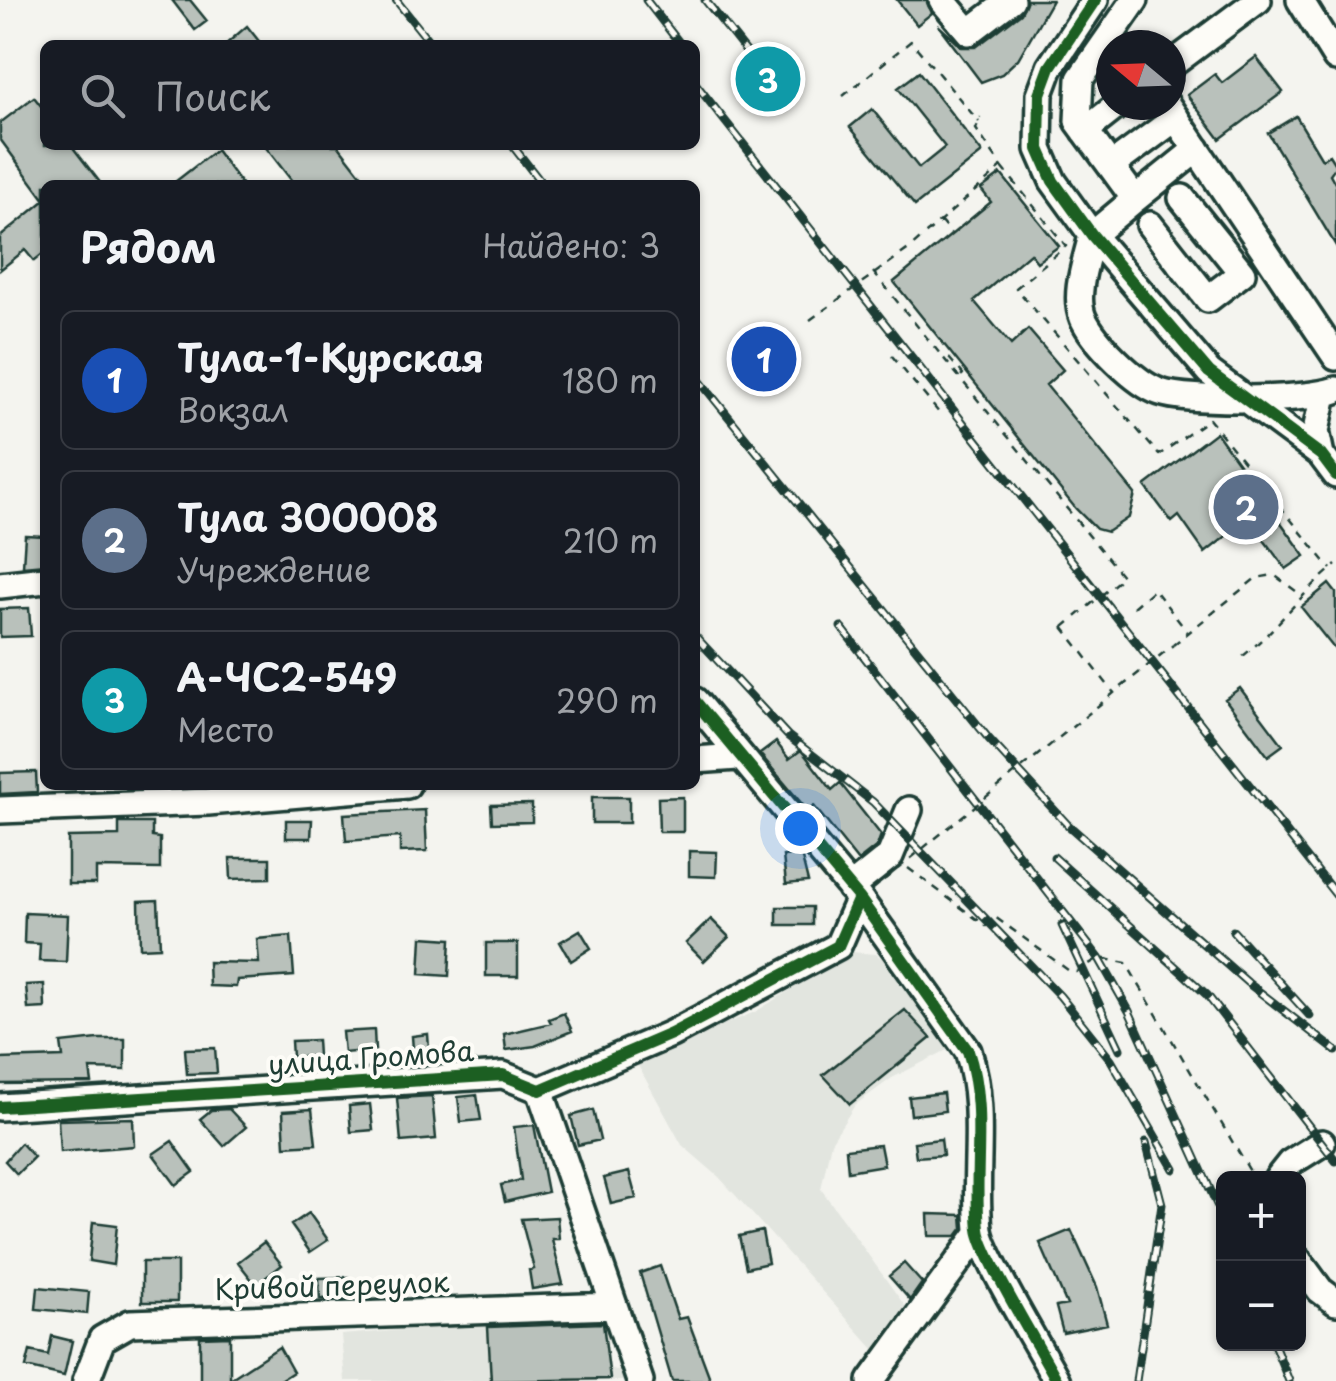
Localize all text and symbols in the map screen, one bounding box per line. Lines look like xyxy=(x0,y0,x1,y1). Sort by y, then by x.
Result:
north arrow xyxy=(1096,30,1186,120)
search box xyxy=(40,40,700,150)
pin: 3 xyxy=(736,42,800,116)
text: Поиск xyxy=(155,67,270,124)
icon: search xyxy=(75,68,130,123)
text: Рядом xyxy=(80,214,217,277)
text: Найдено: 3 xyxy=(482,221,660,269)
pin: 1 xyxy=(732,322,796,396)
text: Тула-1-Курская xyxy=(177,328,484,385)
text: 1 xyxy=(107,356,122,404)
text: 180 m xyxy=(562,356,658,404)
text: Вокзал xyxy=(177,385,289,433)
pin: 2 xyxy=(1214,470,1278,544)
text: Тула 300008 xyxy=(177,488,439,545)
text: 2 xyxy=(103,516,126,564)
text: 210 m xyxy=(563,516,658,564)
text: Учреждение xyxy=(177,545,371,593)
text: А-ЧС2-549 xyxy=(177,648,397,705)
text: 3 xyxy=(104,676,125,724)
text: 290 m xyxy=(556,676,658,724)
text: Место xyxy=(177,705,274,753)
your location xyxy=(775,803,826,854)
street label: улица Громова xyxy=(267,1028,476,1085)
map controls xyxy=(1216,1171,1306,1351)
button: + xyxy=(1216,1171,1306,1261)
street label: Кривой переулок xyxy=(214,1259,450,1310)
button: − xyxy=(1216,1261,1306,1351)

